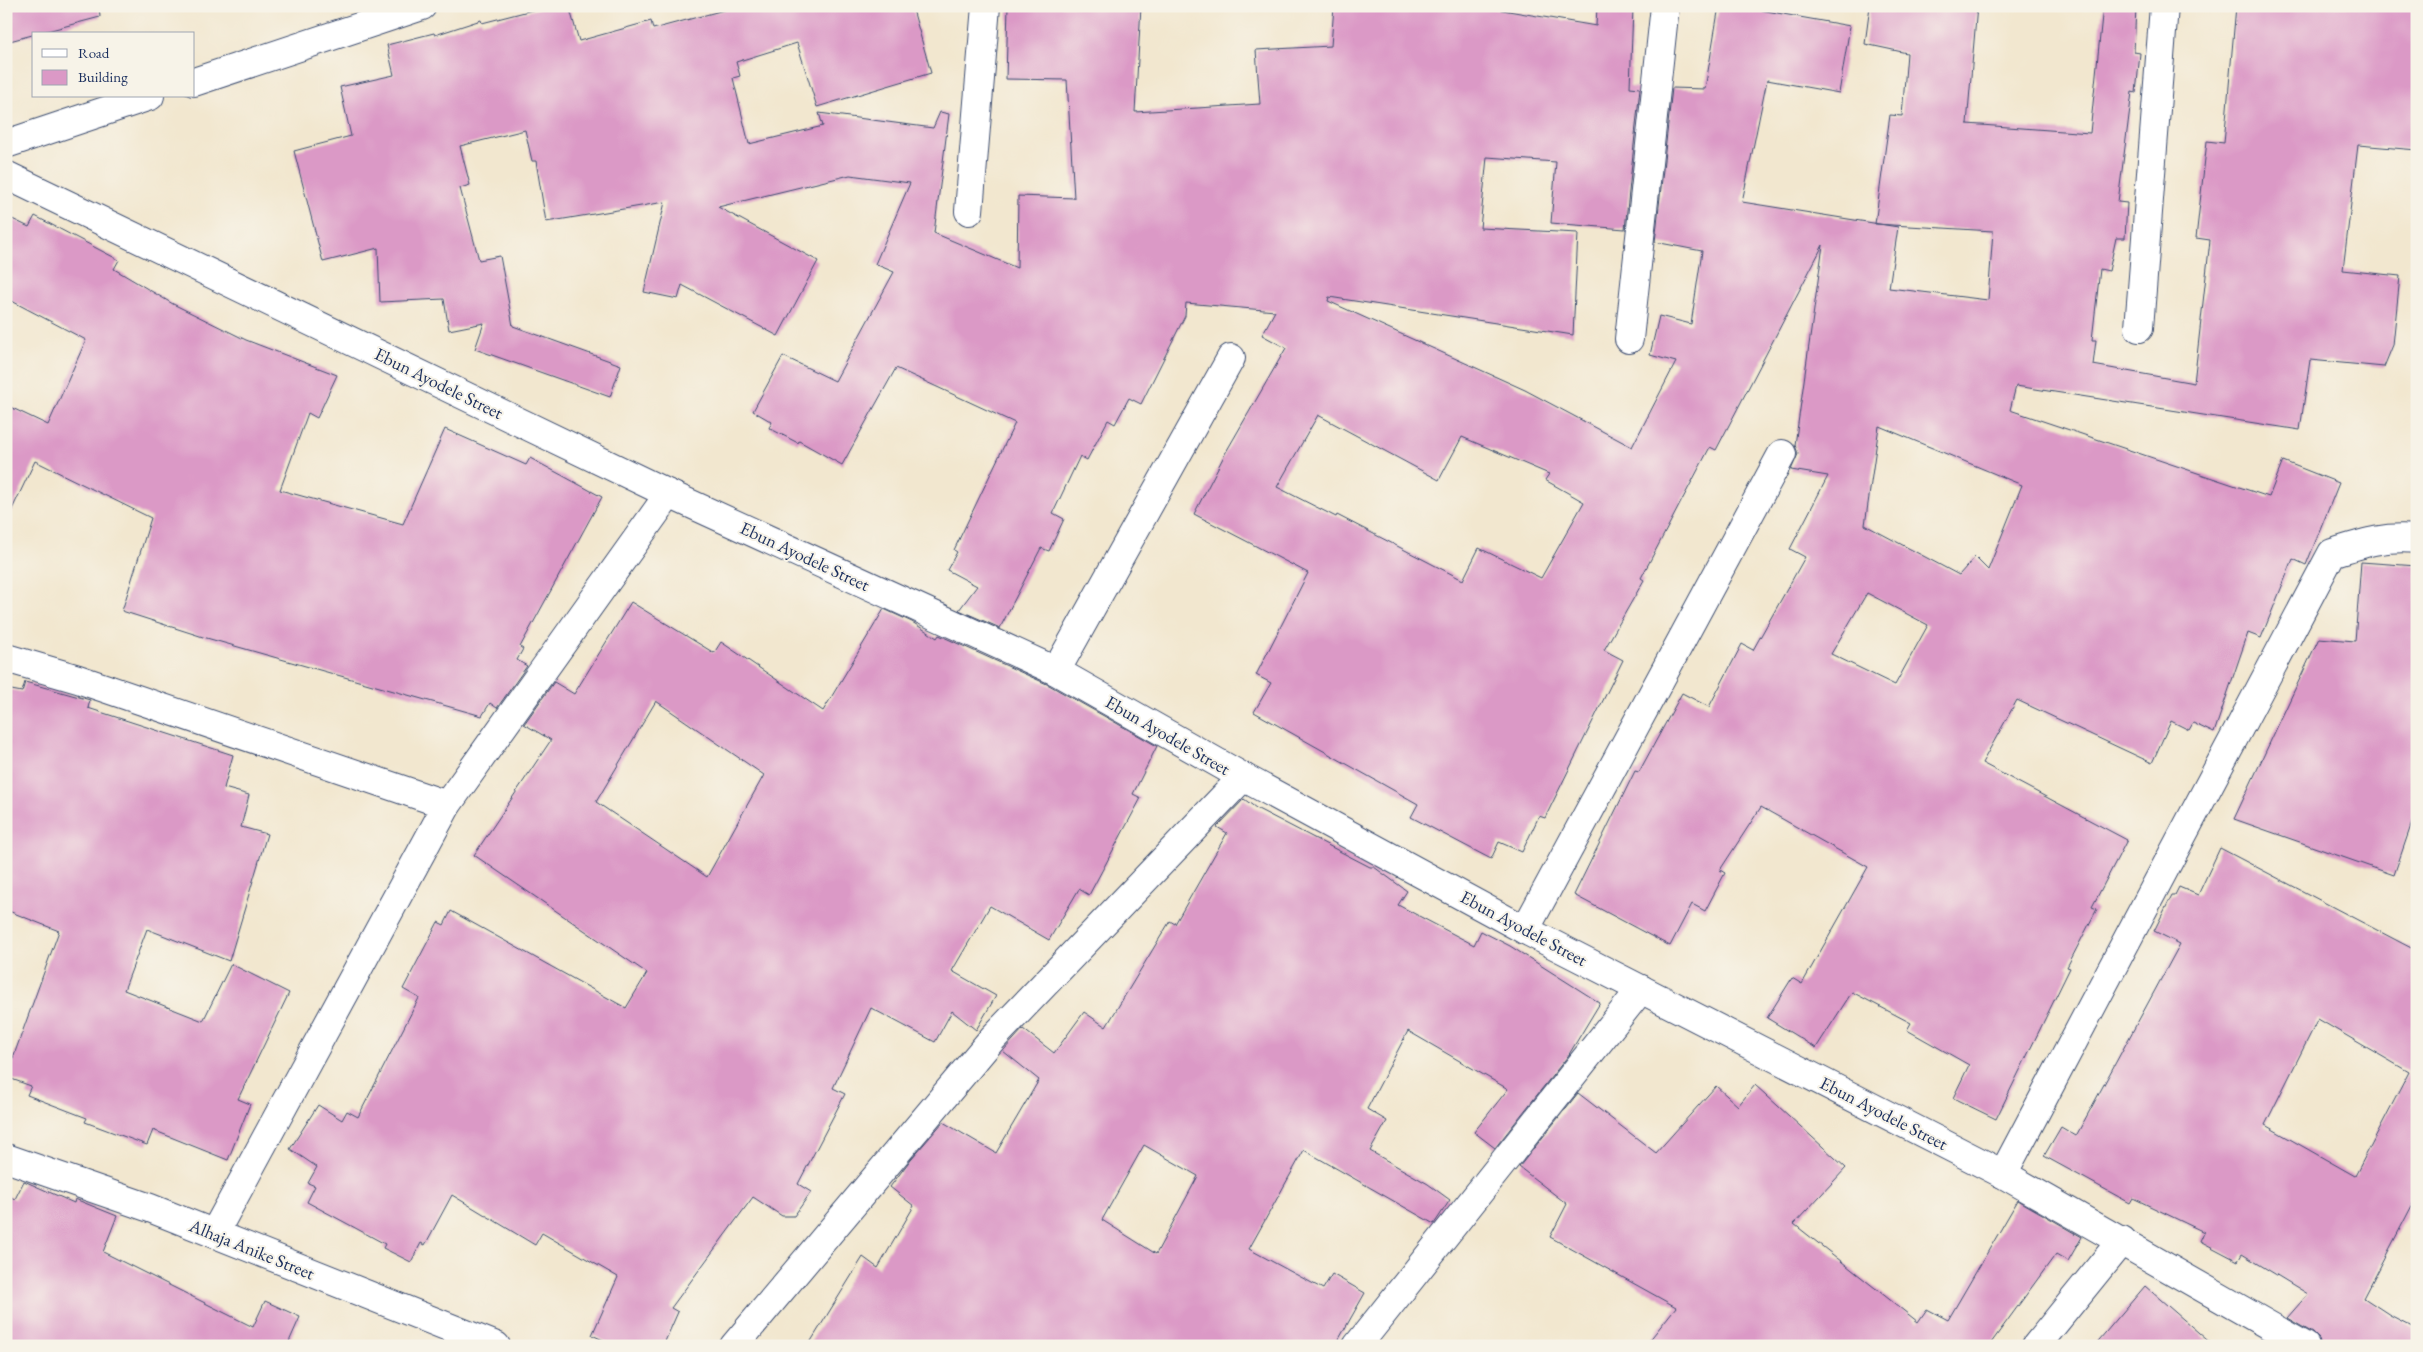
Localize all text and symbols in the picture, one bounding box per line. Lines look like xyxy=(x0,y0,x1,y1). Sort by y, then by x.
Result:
legend xyxy=(32,32,195,98)
text: Road xyxy=(78,43,110,62)
text: Building xyxy=(78,67,128,86)
street label: Ebun Ayodele Street xyxy=(371,342,507,424)
street label: Ebun Ayodele Street xyxy=(737,516,874,596)
street label: Ebun Ayodele Street xyxy=(1102,690,1235,780)
street label: Ebun Ayodele Street xyxy=(1457,885,1592,971)
street label: Ebun Ayodele Street xyxy=(1816,1071,1952,1155)
street label: Alhaja Anike Street xyxy=(185,1213,318,1285)

